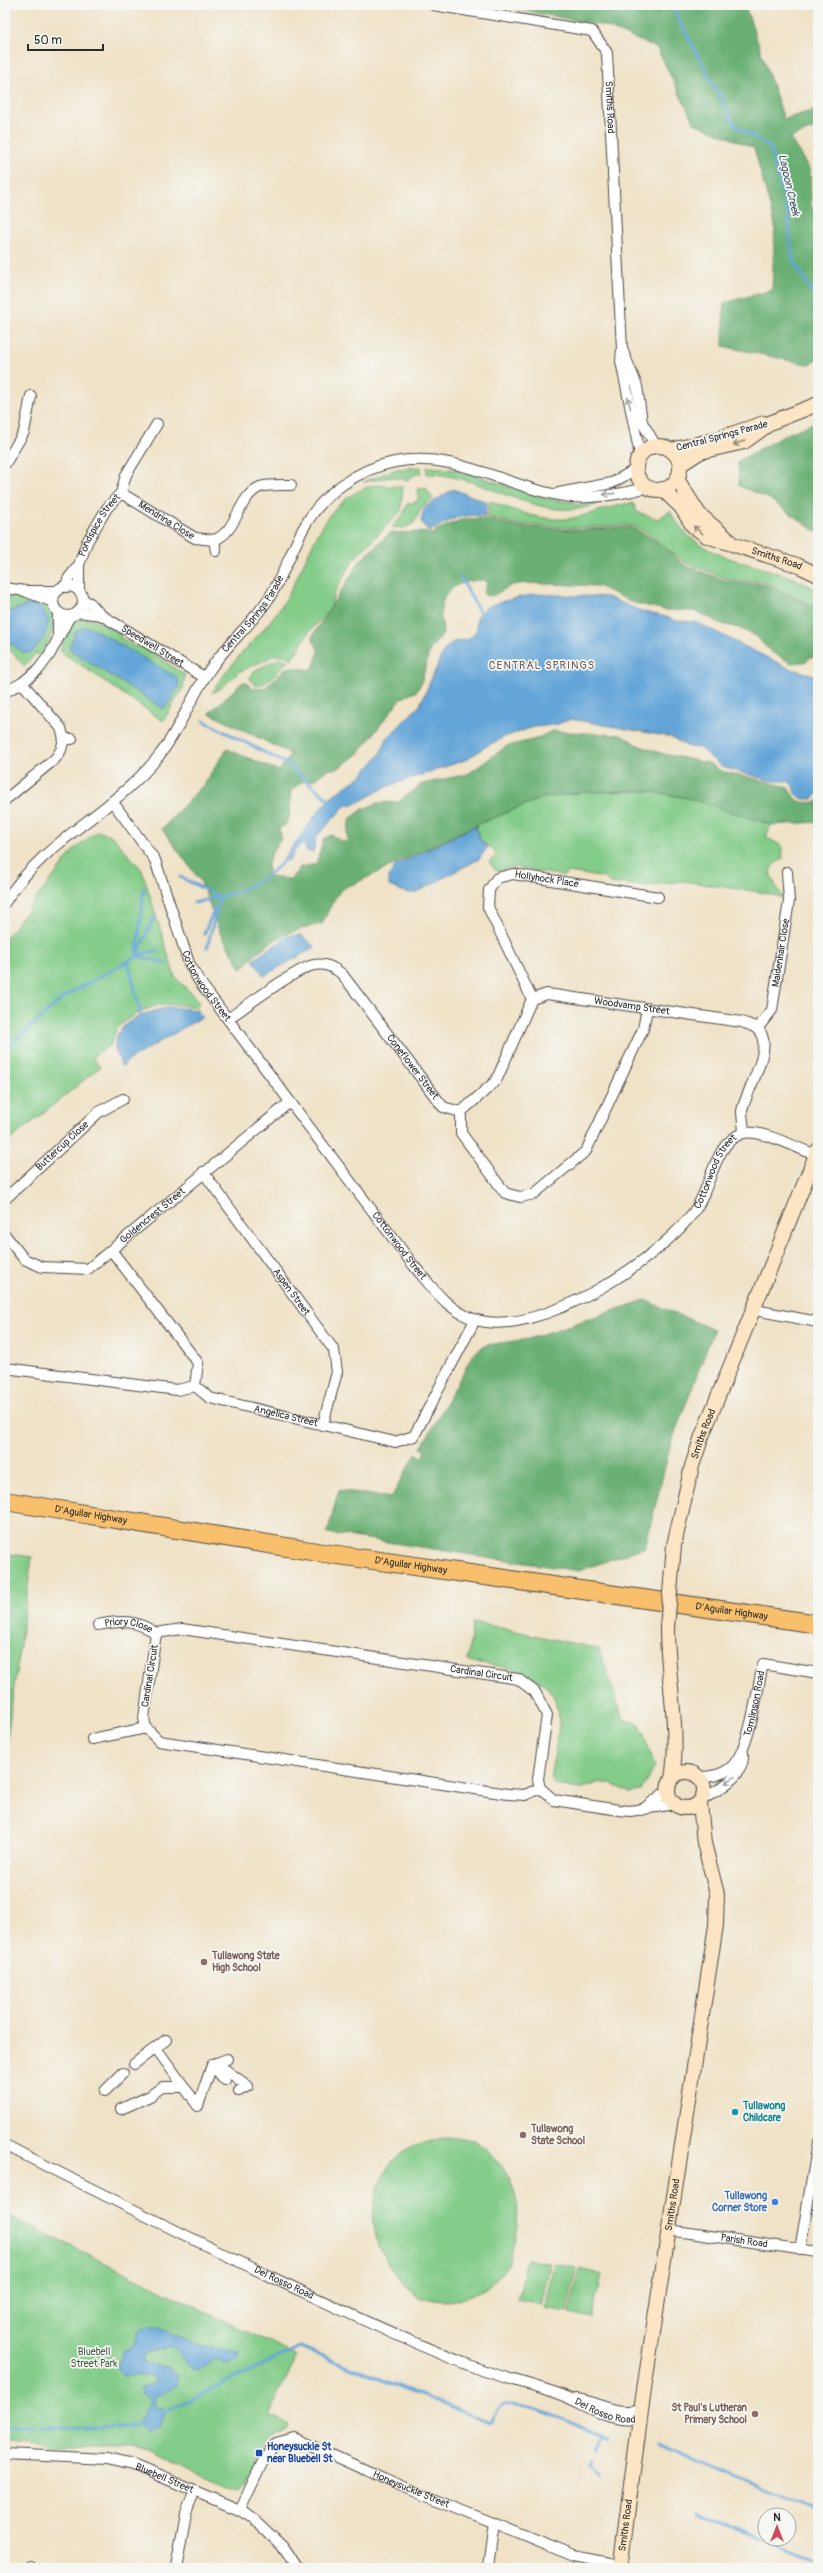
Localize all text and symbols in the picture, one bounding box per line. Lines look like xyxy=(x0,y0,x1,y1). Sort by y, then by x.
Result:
scale bar xyxy=(28,26,103,52)
text: 50 m xyxy=(34,33,62,48)
street label: Smiths Road xyxy=(602,81,617,134)
water label: Lagoon Creek xyxy=(776,153,803,219)
one-way arrow xyxy=(625,397,632,410)
street label: Central Springs Parade xyxy=(675,418,769,454)
one-way arrow xyxy=(734,440,746,448)
one-way arrow xyxy=(603,490,616,498)
street label: Pondspice Street xyxy=(76,491,124,558)
street label: Mendrina Close xyxy=(136,499,197,542)
one-way arrow xyxy=(693,526,704,534)
street label: Smiths Road xyxy=(750,545,804,573)
street label: Central Springs Parade xyxy=(220,574,286,655)
street label: Speedwell Street xyxy=(119,623,187,670)
district label: CENTRAL SPRINGS xyxy=(489,659,595,672)
street label: Hollyhock Place xyxy=(514,868,580,890)
street label: Maidenhair Close xyxy=(770,918,792,988)
street label: Cottonwood Street xyxy=(179,949,234,1025)
street label: Woodvamp Street xyxy=(593,995,672,1018)
street label: Coneflower Street xyxy=(384,1032,442,1103)
street label: Buttercup Close xyxy=(33,1119,91,1173)
street label: Cottonwood Street xyxy=(691,1131,740,1211)
street label: Goldencrest Street xyxy=(117,1185,188,1246)
street label: Cottonwood Street xyxy=(369,1210,430,1283)
street label: Aspen Street xyxy=(270,1266,313,1319)
street label: Angelica Street xyxy=(253,1403,320,1430)
street label: Smiths Road xyxy=(689,1407,718,1461)
street label: D'Aguilar Highway xyxy=(54,1503,129,1527)
street label: D'Aguilar Highway xyxy=(374,1554,449,1577)
street label: D'Aguilar Highway xyxy=(695,1600,769,1623)
street label: Priory Close xyxy=(104,1616,155,1636)
street label: Cardinal Circuit xyxy=(139,1643,161,1708)
street label: Cardinal Circuit xyxy=(449,1663,514,1684)
street label: Tomlinson Road xyxy=(741,1670,767,1738)
one-way arrow xyxy=(725,1776,736,1784)
place label: Tullawong State High School xyxy=(211,1950,281,1974)
marker: Tullawong State High School xyxy=(199,1957,209,1967)
place label: Tullawong Childcare xyxy=(742,2100,785,2124)
marker: Tullawong Childcare xyxy=(730,2107,740,2117)
place label: Tullawong State School xyxy=(530,2123,585,2147)
marker: Tullawong State School xyxy=(518,2130,528,2140)
street label: Smiths Road xyxy=(663,2178,683,2232)
place label: Tullawong Corner Store xyxy=(712,2190,768,2214)
marker: Tullawong Corner Store xyxy=(770,2197,780,2207)
street label: Parish Road xyxy=(720,2232,769,2251)
street label: Del Rosso Road xyxy=(252,2264,315,2302)
park label: Bluebell Street Park xyxy=(71,2346,118,2370)
street label: Del Rosso Road xyxy=(573,2396,636,2426)
place label: St Paul's Lutheran Primary School xyxy=(671,2402,747,2426)
marker: St Paul's Lutheran Primary School xyxy=(750,2409,760,2419)
place label: Honeysuckle St near Bluebell St xyxy=(267,2441,334,2465)
marker: Honeysuckle St near Bluebell St xyxy=(254,2448,264,2458)
street label: Bluebell Street xyxy=(134,2461,196,2496)
street label: Honeysuckle Street xyxy=(371,2468,452,2511)
street label: Smiths Road xyxy=(616,2498,635,2552)
north arrow xyxy=(757,2507,797,2547)
text: N xyxy=(773,2511,781,2524)

